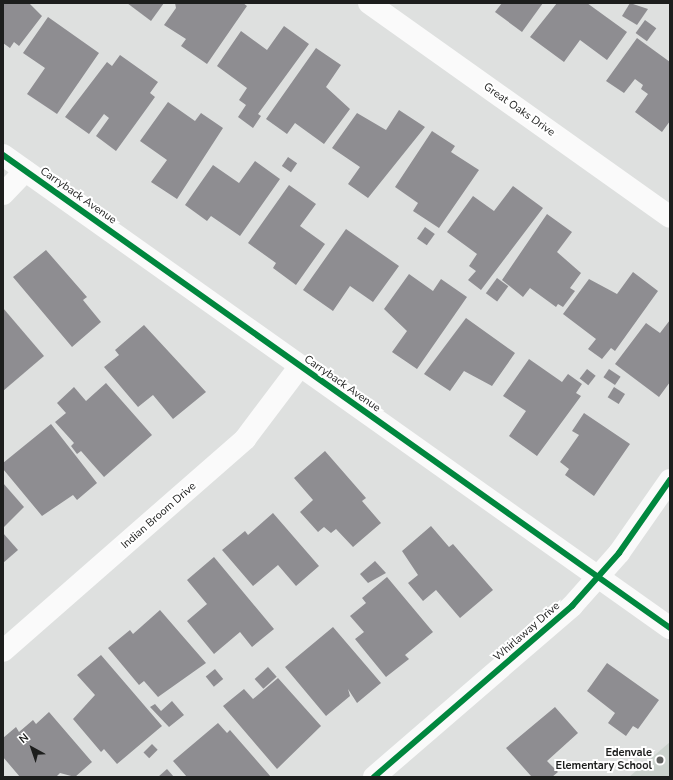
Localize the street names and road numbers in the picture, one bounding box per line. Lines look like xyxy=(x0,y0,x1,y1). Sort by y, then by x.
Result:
street label: Great Oaks Drive xyxy=(481,80,557,140)
street label: Carryback Avenue xyxy=(37,165,119,227)
street label: Carryback Avenue xyxy=(301,353,383,415)
street label: Indian Broom Drive xyxy=(119,480,199,552)
street label: Whirlaway Drive xyxy=(491,600,563,664)

